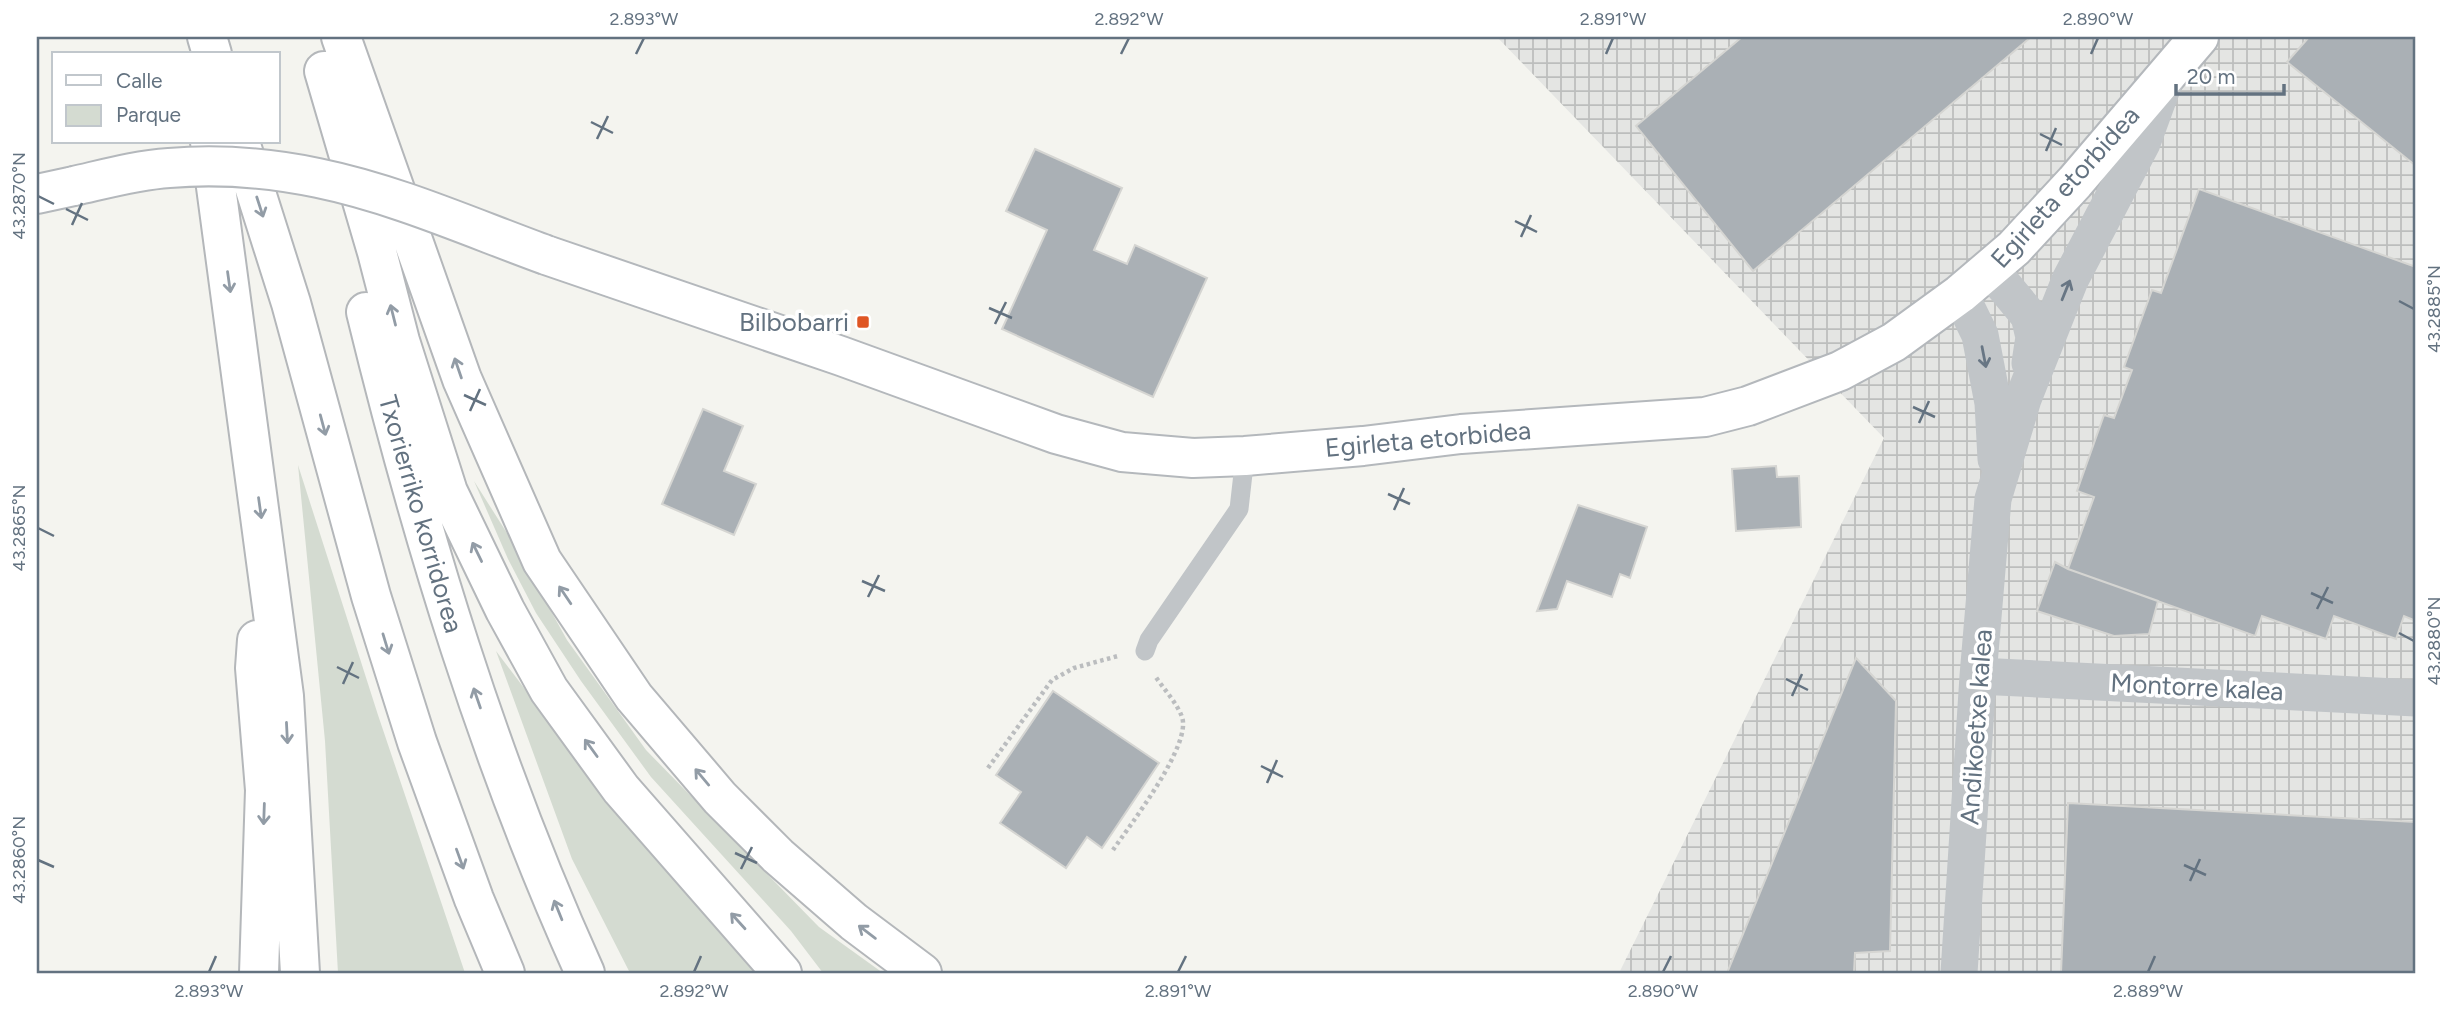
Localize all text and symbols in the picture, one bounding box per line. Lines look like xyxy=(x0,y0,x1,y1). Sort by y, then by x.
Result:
text: 2.893°W xyxy=(610,8,679,30)
text: 2.892°W xyxy=(1094,8,1164,30)
text: 2.891°W xyxy=(1580,8,1647,30)
text: 2.890°W xyxy=(2063,8,2134,30)
legend xyxy=(52,52,280,144)
scale bar xyxy=(2176,52,2285,96)
text: 20 m xyxy=(2187,64,2235,89)
text: Calle xyxy=(116,68,163,93)
street label: Egirleta etorbidea xyxy=(1984,100,2146,274)
text: Parque xyxy=(116,102,181,127)
text: 43.2870°N xyxy=(8,152,30,240)
one-way arrow xyxy=(255,195,268,217)
text: 43.2885°N xyxy=(2423,265,2445,353)
one-way arrow xyxy=(222,270,235,293)
one-way arrow xyxy=(2061,279,2074,301)
one-way arrow xyxy=(386,304,399,327)
place label: Bilbobarri xyxy=(739,306,849,338)
marker: Bilbobarri xyxy=(855,314,871,330)
one-way arrow xyxy=(1978,345,1992,368)
one-way arrow xyxy=(451,357,464,379)
street label: Txorierriko korridorea xyxy=(372,392,470,636)
one-way arrow xyxy=(318,414,331,436)
street label: Egirleta etorbidea xyxy=(1324,414,1532,464)
text: 43.2865°N xyxy=(8,485,30,571)
one-way arrow xyxy=(254,496,267,518)
one-way arrow xyxy=(470,542,484,563)
one-way arrow xyxy=(558,586,572,605)
text: 43.2880°N xyxy=(2423,597,2445,686)
street label: Andikoetxe kalea xyxy=(1953,628,1999,826)
one-way arrow xyxy=(381,633,394,655)
street label: Montorre kalea xyxy=(2110,666,2284,708)
one-way arrow xyxy=(470,687,482,709)
one-way arrow xyxy=(280,722,293,745)
one-way arrow xyxy=(584,739,599,758)
one-way arrow xyxy=(694,768,710,786)
one-way arrow xyxy=(257,802,271,825)
text: 43.2860°N xyxy=(8,816,30,904)
one-way arrow xyxy=(454,848,467,870)
one-way arrow xyxy=(551,900,564,922)
one-way arrow xyxy=(730,913,747,930)
one-way arrow xyxy=(858,925,877,940)
text: 2.893°W xyxy=(175,980,244,1002)
text: 2.892°W xyxy=(659,980,729,1002)
text: 2.891°W xyxy=(1145,980,1212,1002)
text: 2.890°W xyxy=(1628,980,1699,1002)
text: 2.889°W xyxy=(2113,980,2184,1002)

